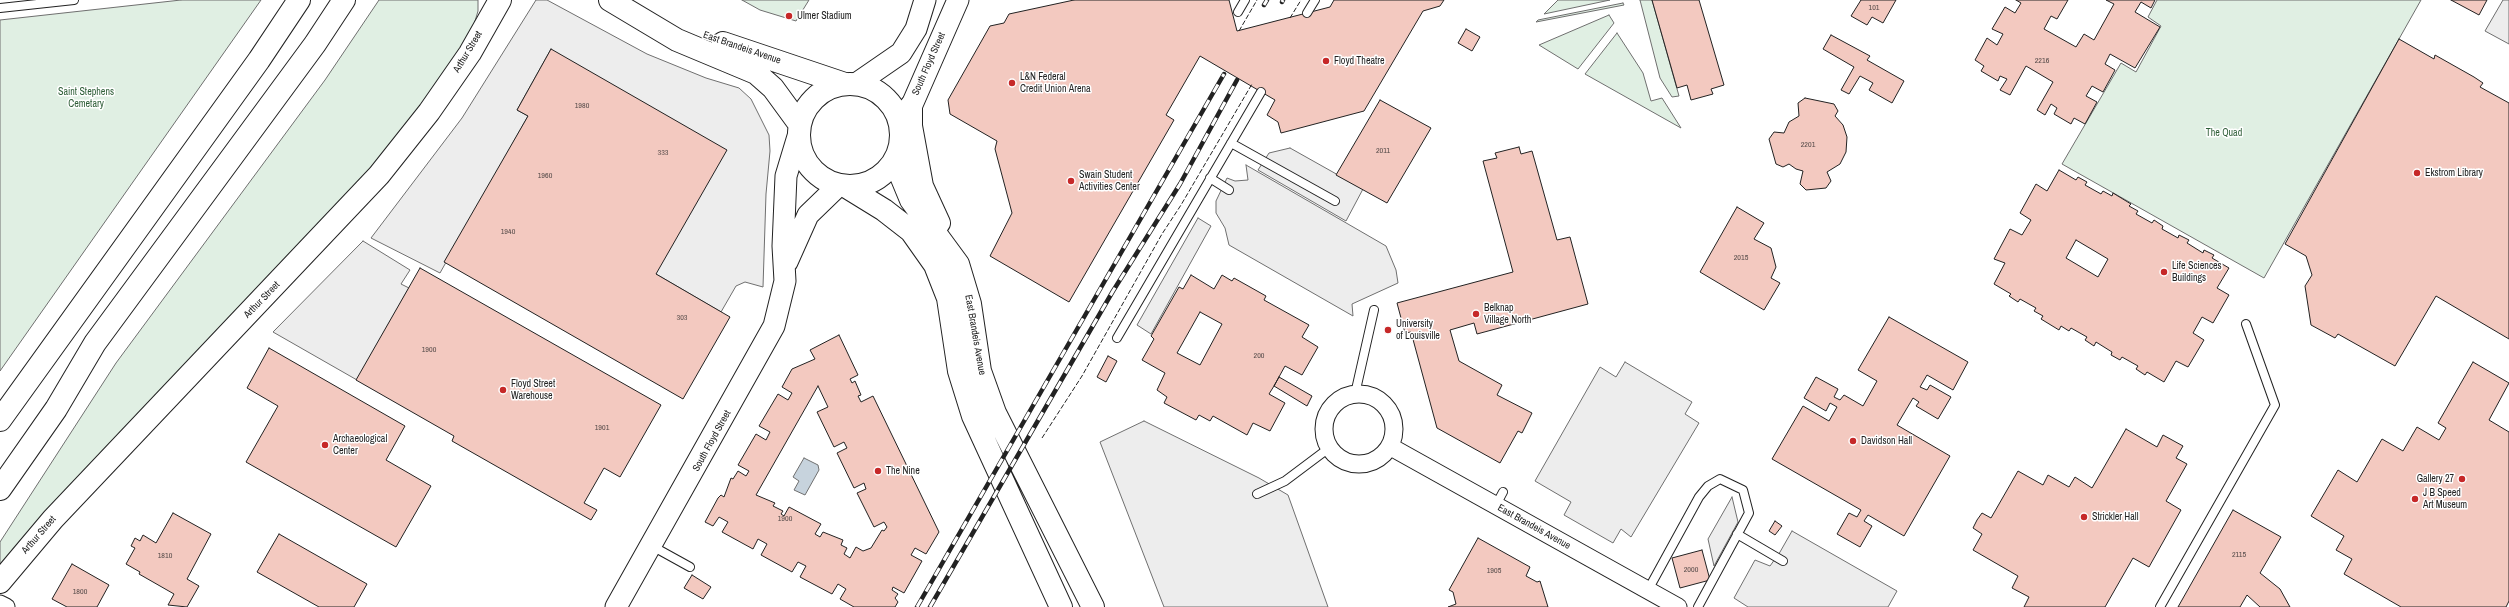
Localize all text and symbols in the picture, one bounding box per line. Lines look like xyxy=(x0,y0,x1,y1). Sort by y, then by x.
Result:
house number: 101 xyxy=(1869,3,1879,13)
place label: Ulmer Stadium xyxy=(797,10,852,22)
marker: Ulmer Stadium xyxy=(784,11,794,21)
street label: Arthur Street xyxy=(451,29,485,75)
street label: East Brandeis Avenue xyxy=(702,29,782,67)
street label: South Floyd Street xyxy=(910,31,948,97)
place label: Floyd Theatre xyxy=(1334,55,1385,67)
marker: Floyd Theatre xyxy=(1321,56,1331,66)
house number: 2216 xyxy=(2035,56,2049,66)
place label: L&N Federal Credit Union Arena xyxy=(1020,71,1091,94)
marker: L&N Federal Credit Union Arena xyxy=(1007,78,1017,88)
park label: Saint Stephens Cemetary xyxy=(58,86,114,110)
house number: 1980 xyxy=(575,101,589,111)
park label: The Quad xyxy=(2206,127,2242,139)
house number: 2201 xyxy=(1801,140,1815,150)
house number: 2011 xyxy=(1376,146,1390,156)
house number: 333 xyxy=(658,148,668,158)
place label: Ekstrom Library xyxy=(2425,167,2483,179)
marker: Ekstrom Library xyxy=(2412,168,2422,178)
place label: Swain Student Activities Center xyxy=(1079,169,1140,192)
house number: 1960 xyxy=(538,171,552,181)
marker: Swain Student Activities Center xyxy=(1066,176,1076,186)
house number: 1940 xyxy=(501,227,515,237)
house number: 2015 xyxy=(1734,253,1748,263)
place label: Life Sciences Buildings xyxy=(2172,260,2222,284)
marker: Life Sciences Buildings xyxy=(2159,267,2169,277)
street label: Arthur Street xyxy=(242,279,282,321)
street label: East Brandeis Avenue xyxy=(962,294,988,376)
place label: Belknap Village North xyxy=(1484,302,1531,326)
marker: Belknap Village North xyxy=(1471,309,1481,319)
house number: 303 xyxy=(677,313,687,323)
place label: University of Louisville xyxy=(1396,318,1440,342)
marker: University of Louisville xyxy=(1383,325,1393,335)
house number: 1900 xyxy=(422,345,436,355)
house number: 200 xyxy=(1254,351,1264,361)
place label: Floyd Street Warehouse xyxy=(511,378,555,402)
marker: Floyd Street Warehouse xyxy=(498,385,508,395)
street label: South Floyd Street xyxy=(690,408,734,474)
house number: 1901 xyxy=(595,423,609,433)
place label: Archaeological Center xyxy=(333,433,387,456)
place label: Davidson Hall xyxy=(1861,435,1912,447)
marker: Davidson Hall xyxy=(1848,436,1858,446)
marker: Archaeological Center xyxy=(320,440,330,450)
place label: The Nine xyxy=(886,465,920,477)
marker: The Nine xyxy=(873,466,883,476)
place label: Gallery 27 xyxy=(2417,473,2454,485)
marker: Gallery 27 xyxy=(2457,474,2467,484)
place label: J B Speed Art Museum xyxy=(2423,487,2467,510)
marker: J B Speed Art Museum xyxy=(2410,494,2420,504)
street label: East Brandeis Avenue xyxy=(1495,502,1573,552)
place label: Strickler Hall xyxy=(2092,511,2138,523)
marker: Strickler Hall xyxy=(2079,512,2089,522)
street label: Arthur Street xyxy=(19,514,59,556)
house number: 1900 xyxy=(778,514,792,524)
house number: 2115 xyxy=(2232,550,2246,560)
house number: 1810 xyxy=(158,551,172,561)
house number: 2000 xyxy=(1684,565,1698,575)
house number: 1905 xyxy=(1487,566,1501,576)
house number: 1800 xyxy=(73,587,87,597)

